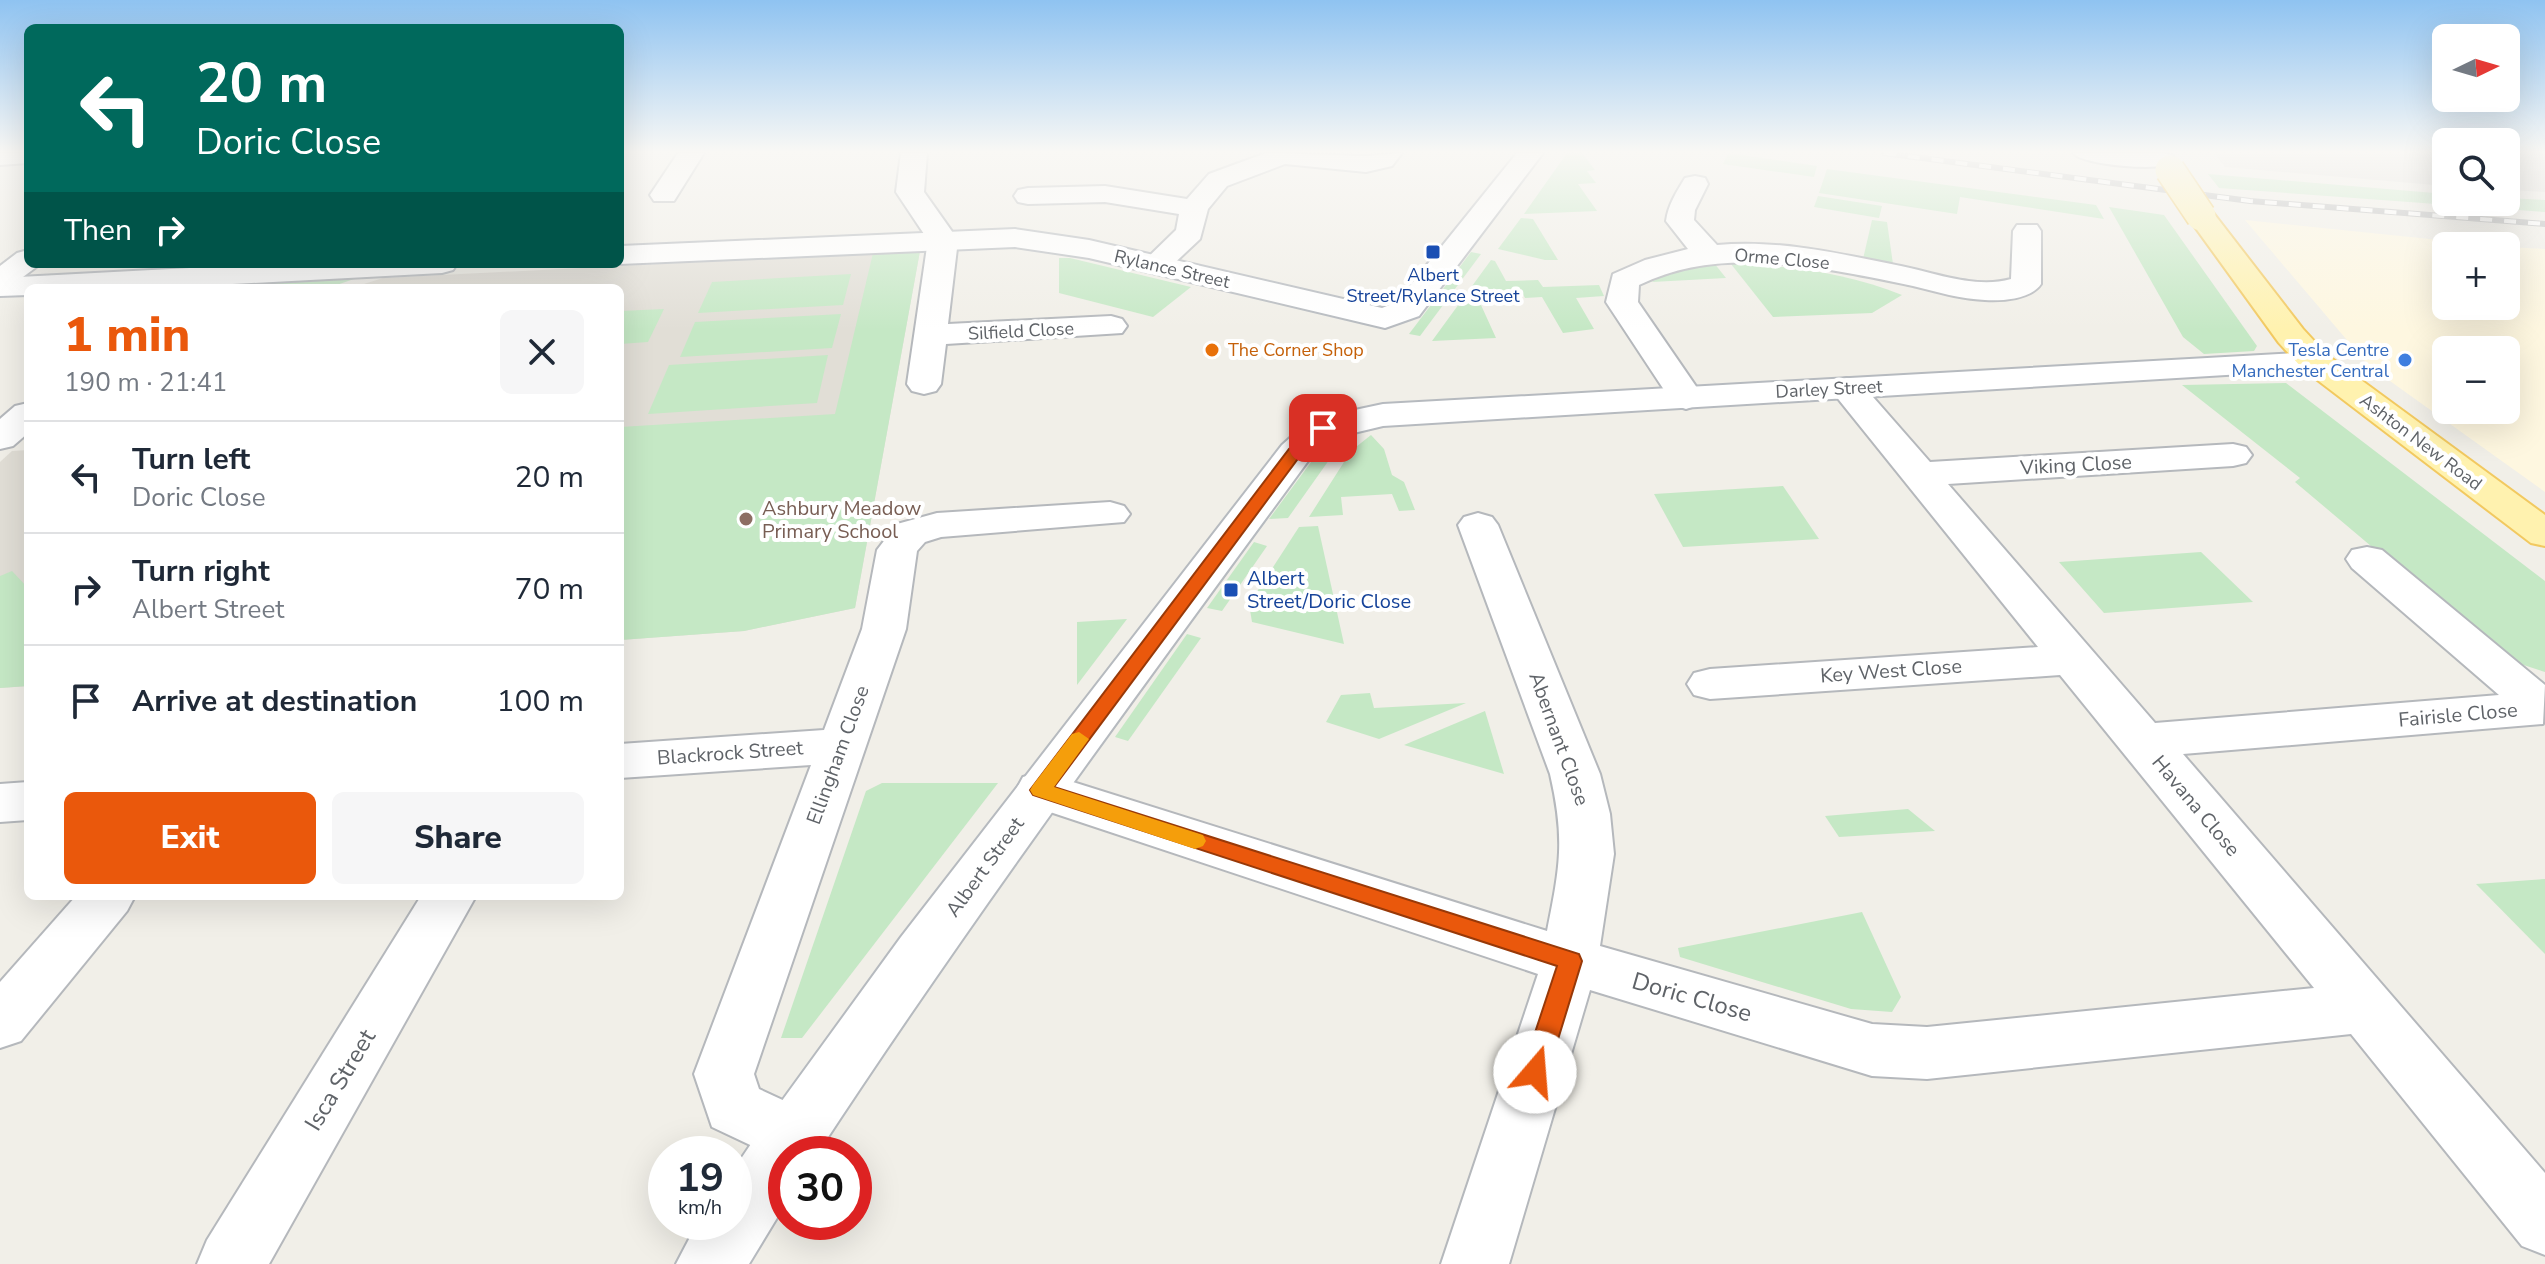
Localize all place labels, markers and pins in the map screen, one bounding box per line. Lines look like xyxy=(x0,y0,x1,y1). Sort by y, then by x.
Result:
marker: Albert Street/Rylance Street xyxy=(1424,243,1442,261)
place label: Albert Street/Rylance Street xyxy=(1347,263,1520,308)
place label: The Corner Shop xyxy=(1228,338,1364,362)
place label: Tesla Centre Manchester Central xyxy=(2231,338,2390,383)
marker: The Corner Shop xyxy=(1203,341,1221,359)
marker: Tesla Centre Manchester Central xyxy=(2396,351,2414,369)
pin xyxy=(1289,394,1357,462)
place label: Ashbury Meadow Primary School xyxy=(762,495,921,545)
marker: Ashbury Meadow Primary School xyxy=(737,510,755,528)
place label: Albert Street/Doric Close xyxy=(1247,565,1411,615)
marker: Albert Street/Doric Close xyxy=(1222,581,1240,599)

